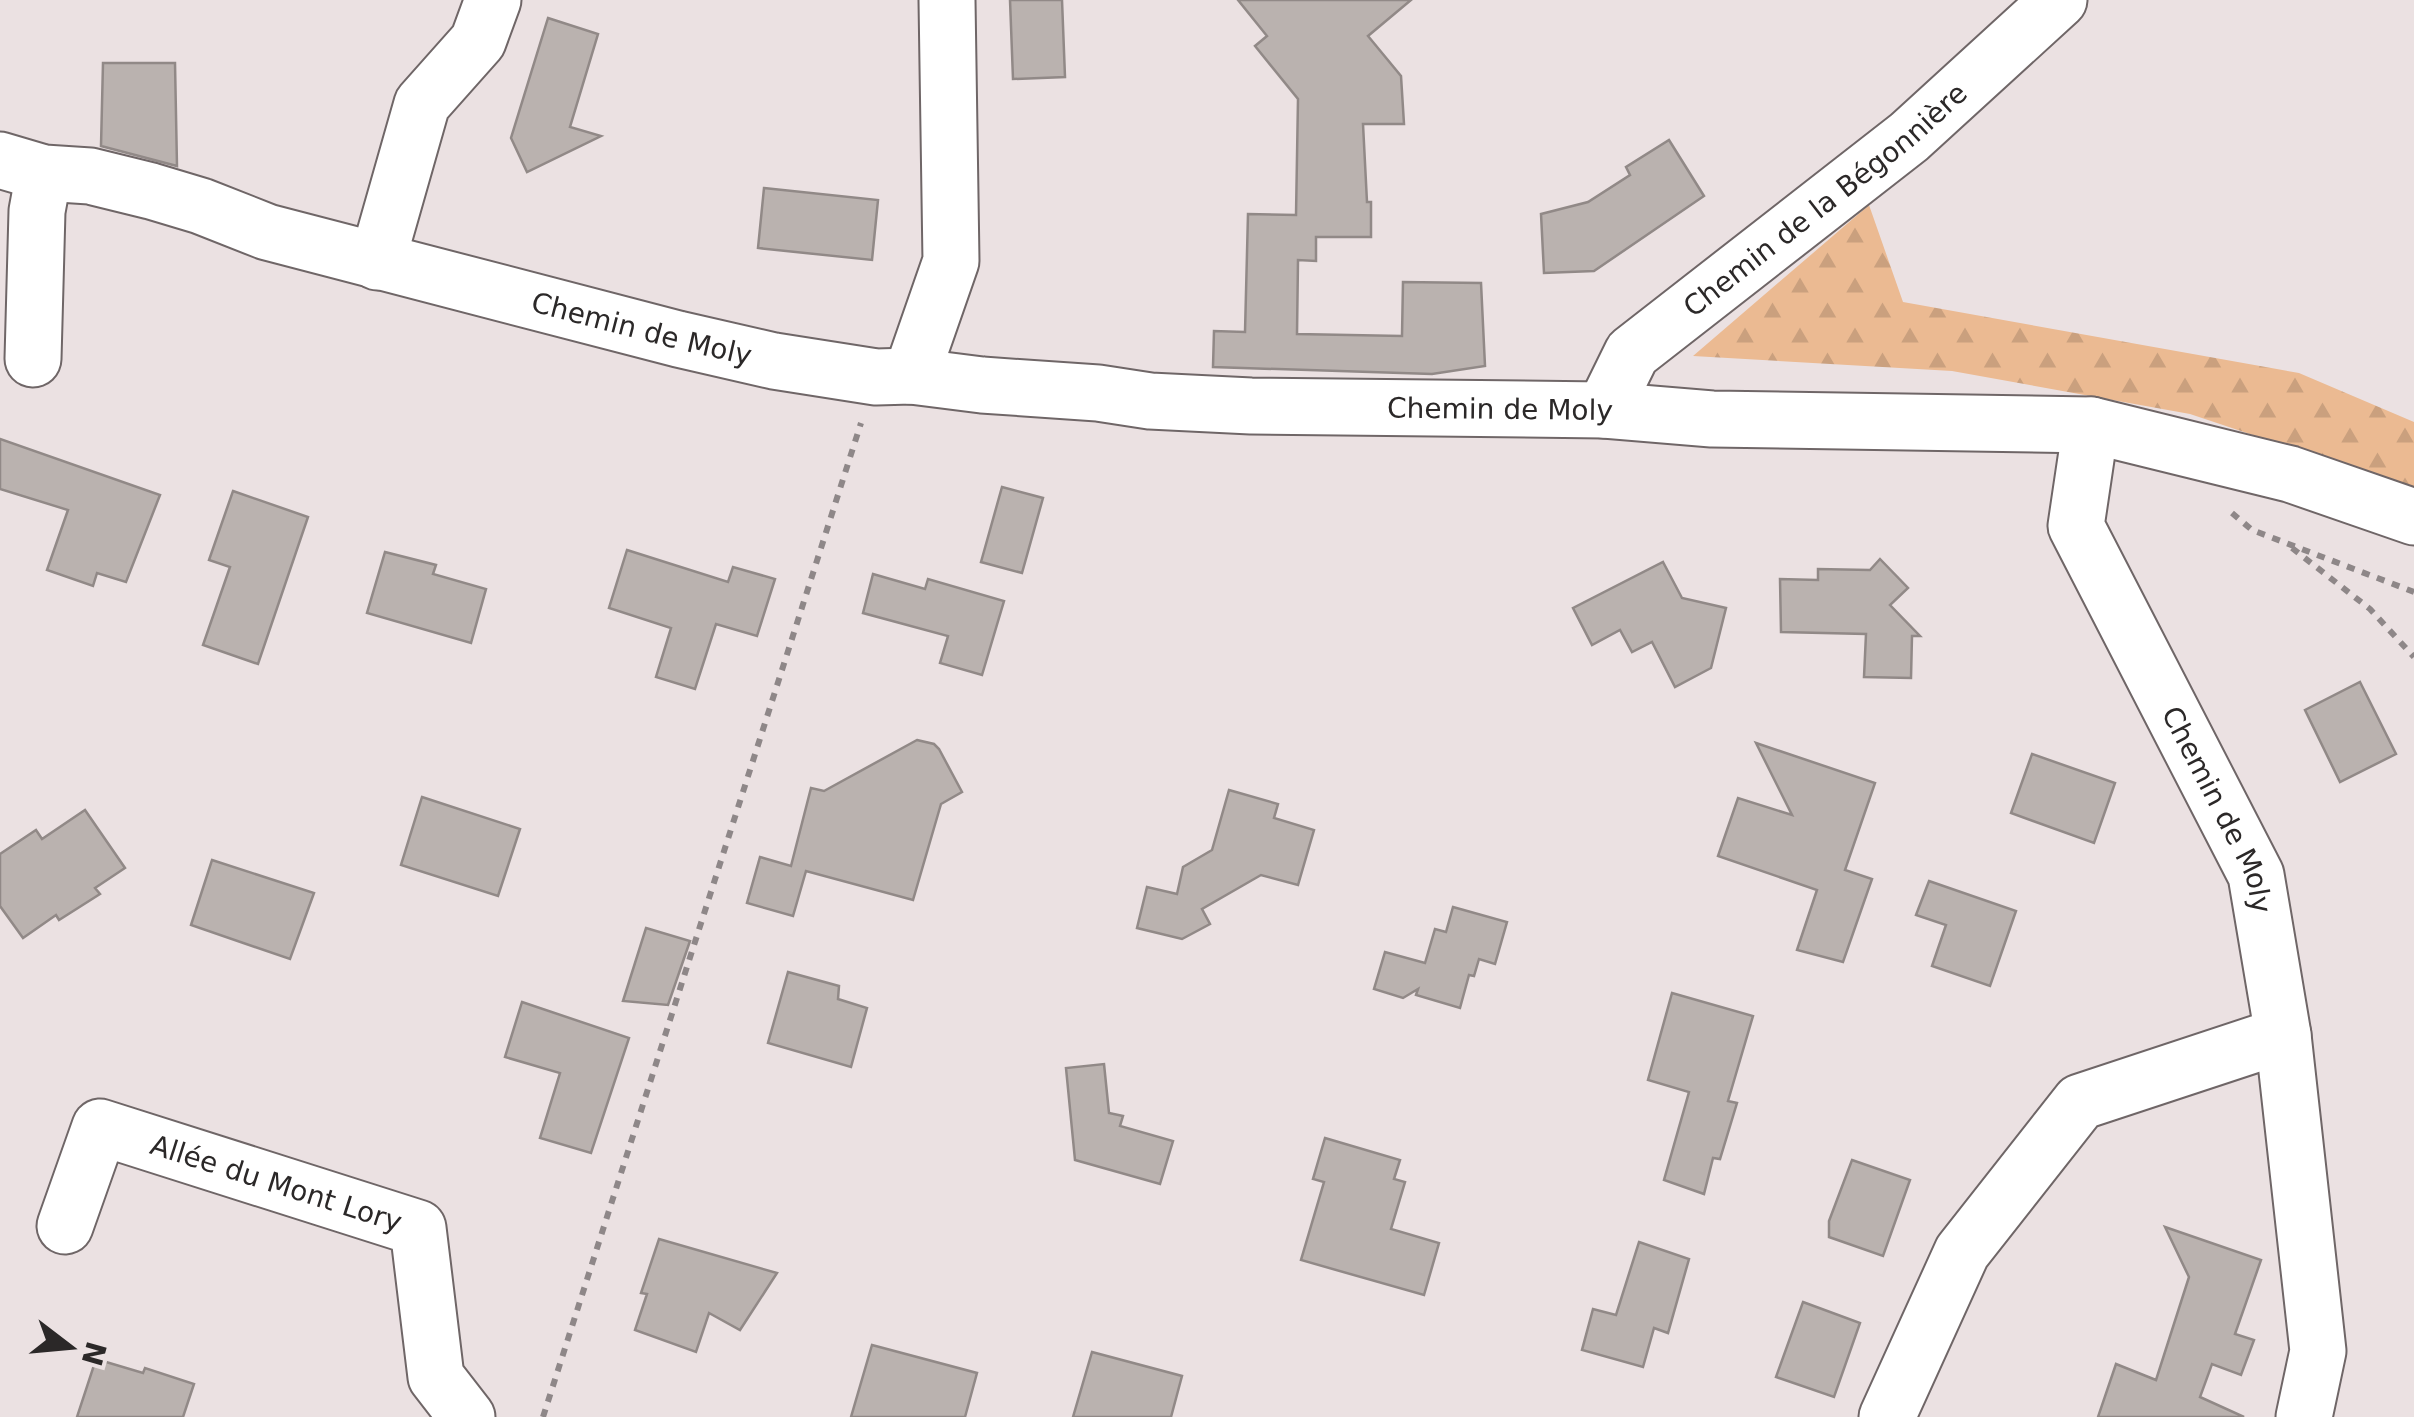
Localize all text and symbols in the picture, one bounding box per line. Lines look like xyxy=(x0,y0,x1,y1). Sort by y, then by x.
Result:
street label: Chemin de la Bégonnière xyxy=(1677,76,1973,323)
street label: Chemin de Moly xyxy=(528,285,755,372)
street label: Chemin de Moly xyxy=(1387,391,1614,427)
street label: Chemin de Moly xyxy=(2155,701,2279,915)
street label: Allée du Mont Lory xyxy=(147,1128,406,1238)
north arrow xyxy=(20,1297,120,1397)
text: N xyxy=(74,1338,113,1370)

